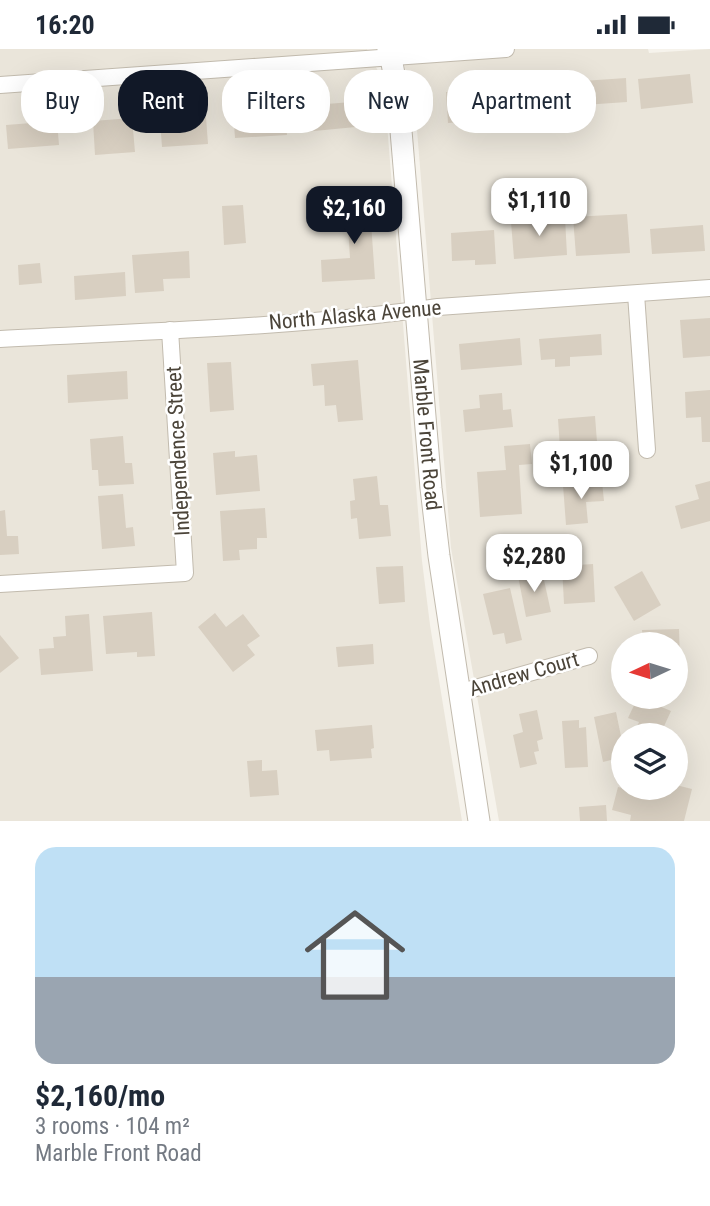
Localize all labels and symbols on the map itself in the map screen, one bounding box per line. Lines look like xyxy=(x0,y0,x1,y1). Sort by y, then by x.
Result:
pin: $1,110 xyxy=(482,179,596,238)
pin: $2,160 xyxy=(297,187,411,246)
street label: North Alaska Avenue xyxy=(268,295,442,334)
street label: Marble Front Road xyxy=(408,358,446,512)
street label: Independence Street xyxy=(162,365,194,537)
pin: $1,100 xyxy=(524,441,638,501)
pin: $2,280 xyxy=(477,535,591,594)
north arrow xyxy=(611,632,688,709)
street label: Andrew Court xyxy=(466,647,582,701)

